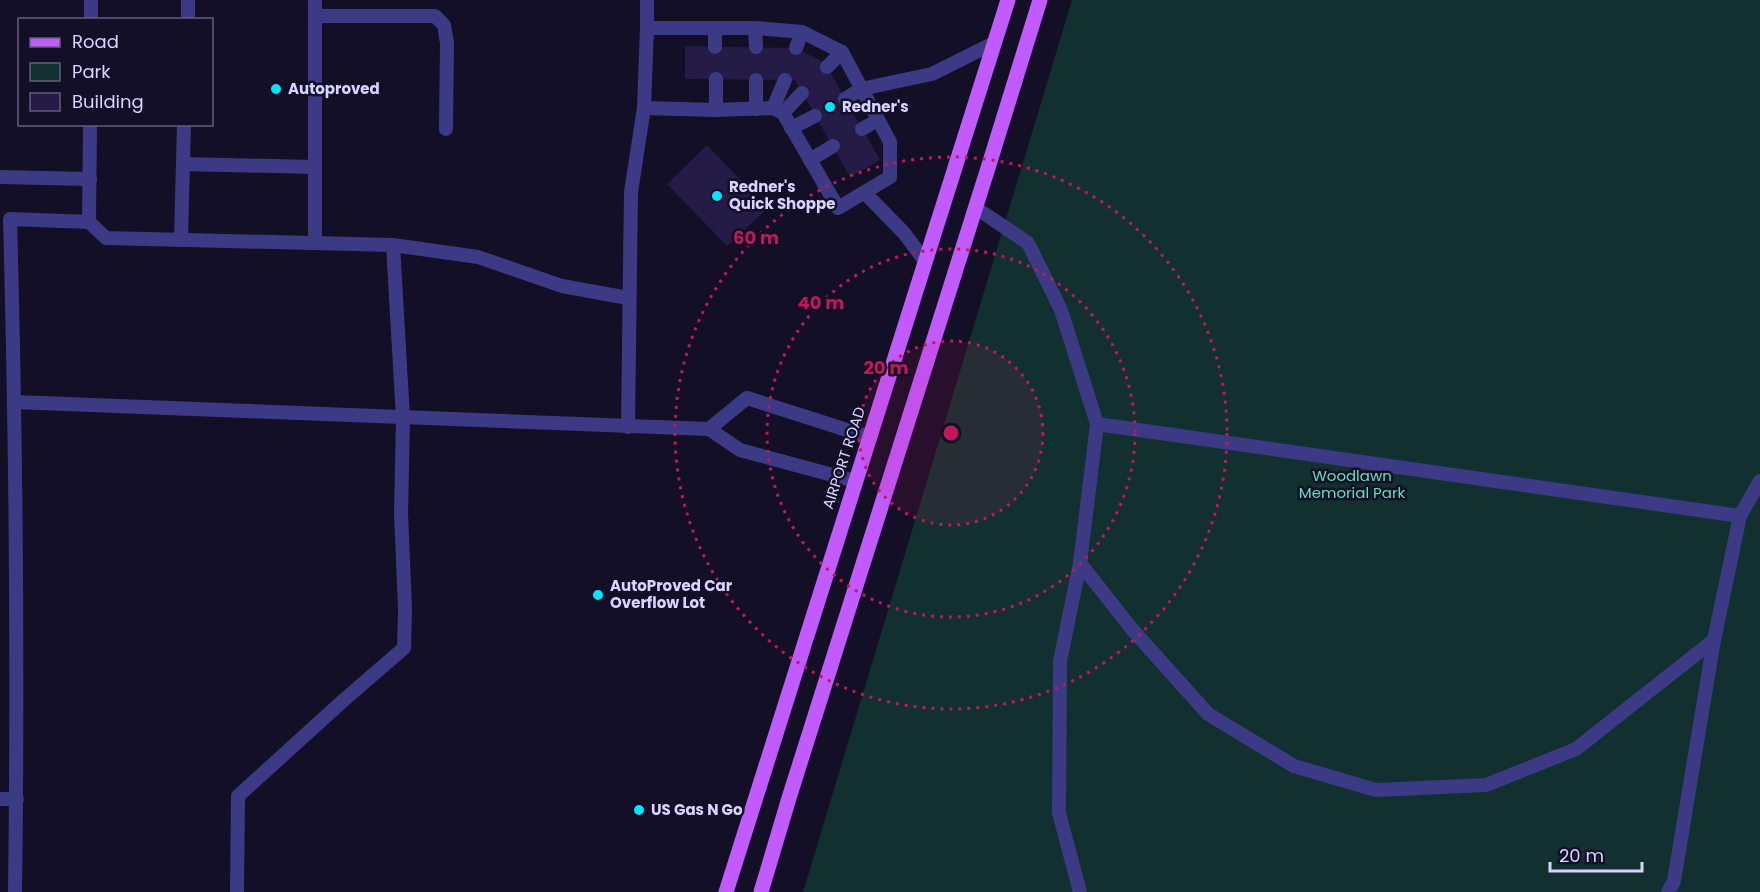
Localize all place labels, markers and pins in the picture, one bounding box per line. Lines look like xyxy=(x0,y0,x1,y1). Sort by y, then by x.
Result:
place label: Autoproved xyxy=(288,78,380,99)
marker: Autoproved xyxy=(269,82,283,96)
place label: Redner's xyxy=(842,96,909,117)
marker: Redner's xyxy=(823,100,837,114)
place label: Redner's Quick Shoppe xyxy=(729,176,835,214)
marker: Redner's Quick Shoppe xyxy=(710,189,724,203)
centre of rings xyxy=(941,423,961,443)
place label: AutoProved Car Overflow Lot xyxy=(610,575,733,613)
marker: AutoProved Car Overflow Lot xyxy=(591,588,605,602)
place label: US Gas N Go xyxy=(651,799,743,820)
marker: US Gas N Go xyxy=(632,803,646,817)

